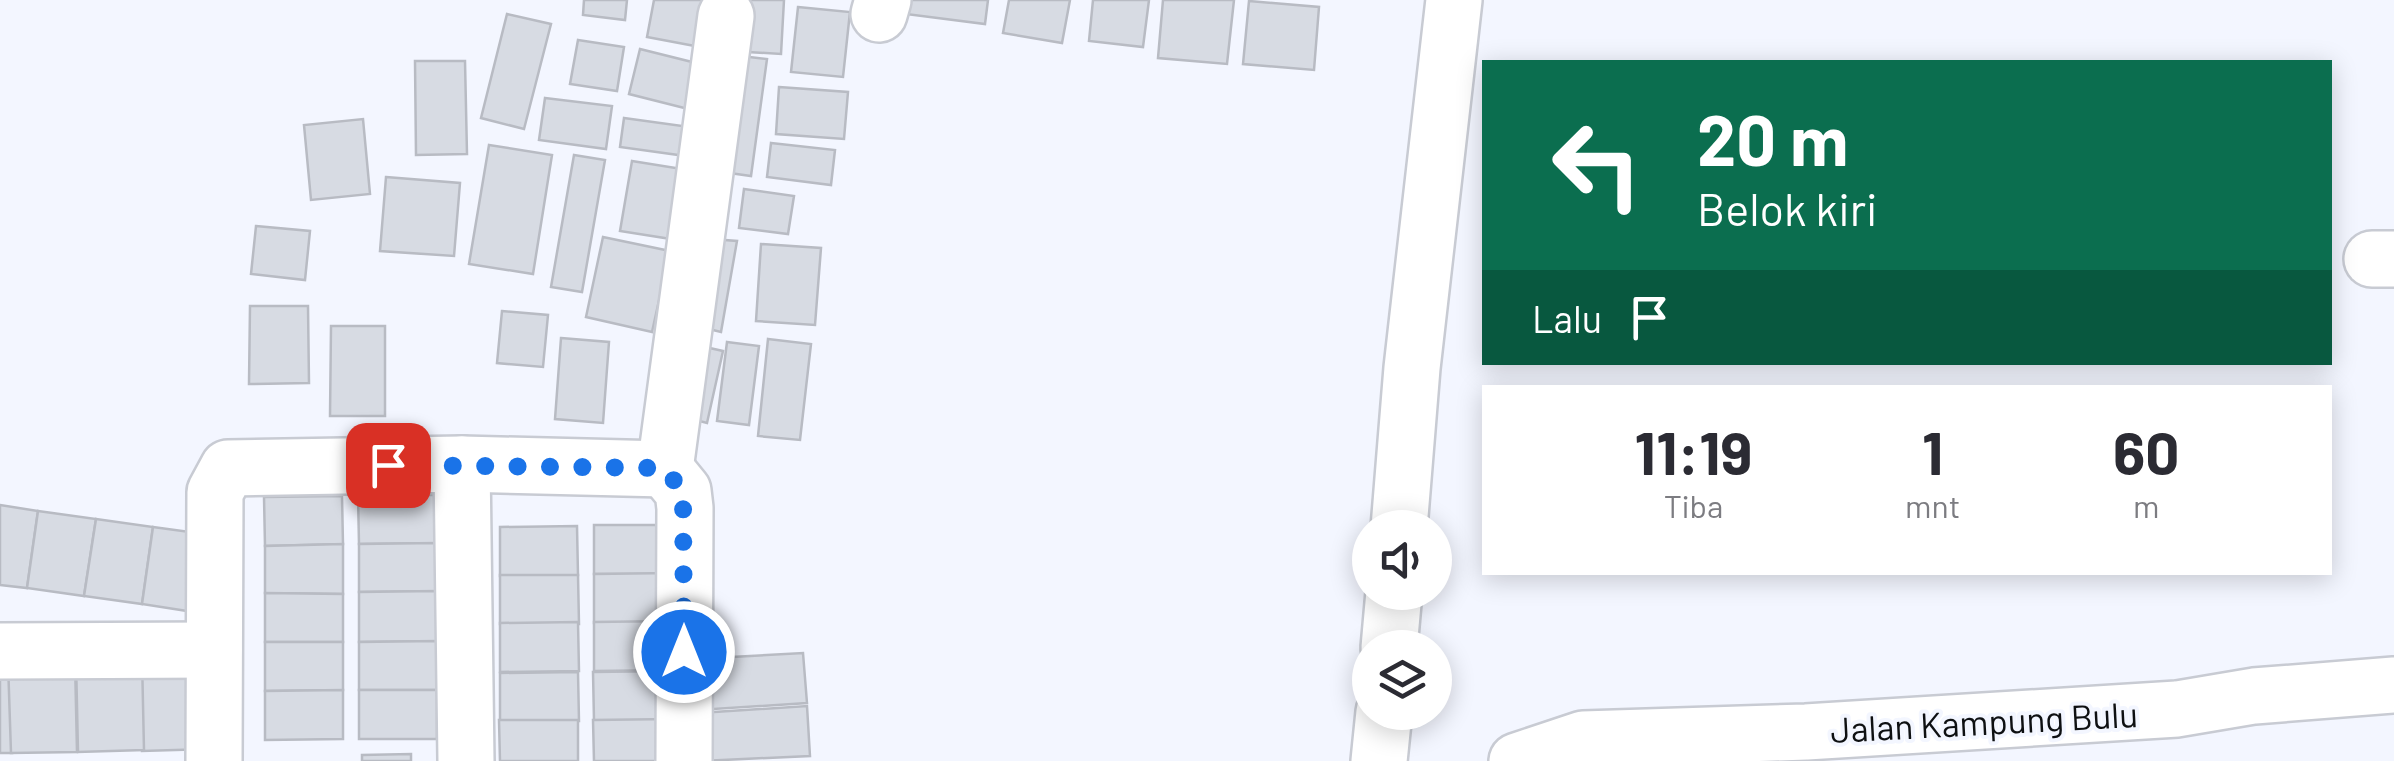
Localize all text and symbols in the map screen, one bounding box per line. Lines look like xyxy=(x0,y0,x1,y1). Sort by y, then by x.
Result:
text: 20 m xyxy=(1697,96,1849,180)
icon: left xyxy=(1532,100,1662,230)
text: Belok kiri xyxy=(1697,181,1878,235)
icon: arrive xyxy=(1622,290,1677,345)
text: Lalu xyxy=(1532,295,1602,341)
text: 11:19 xyxy=(1635,415,1752,487)
text: 1 xyxy=(1922,415,1943,487)
text: 60 xyxy=(2113,415,2179,487)
pin xyxy=(346,423,431,508)
icon: arrive xyxy=(361,438,416,493)
text: Tiba xyxy=(1664,486,1723,524)
text: mnt xyxy=(1905,486,1960,524)
text: m xyxy=(2133,486,2159,524)
map controls xyxy=(1352,510,1452,730)
button: sound xyxy=(1352,510,1452,610)
position arrow xyxy=(632,600,736,704)
button: layers xyxy=(1352,630,1452,730)
street label: Jalan Kampung Bulu xyxy=(1829,692,2139,750)

